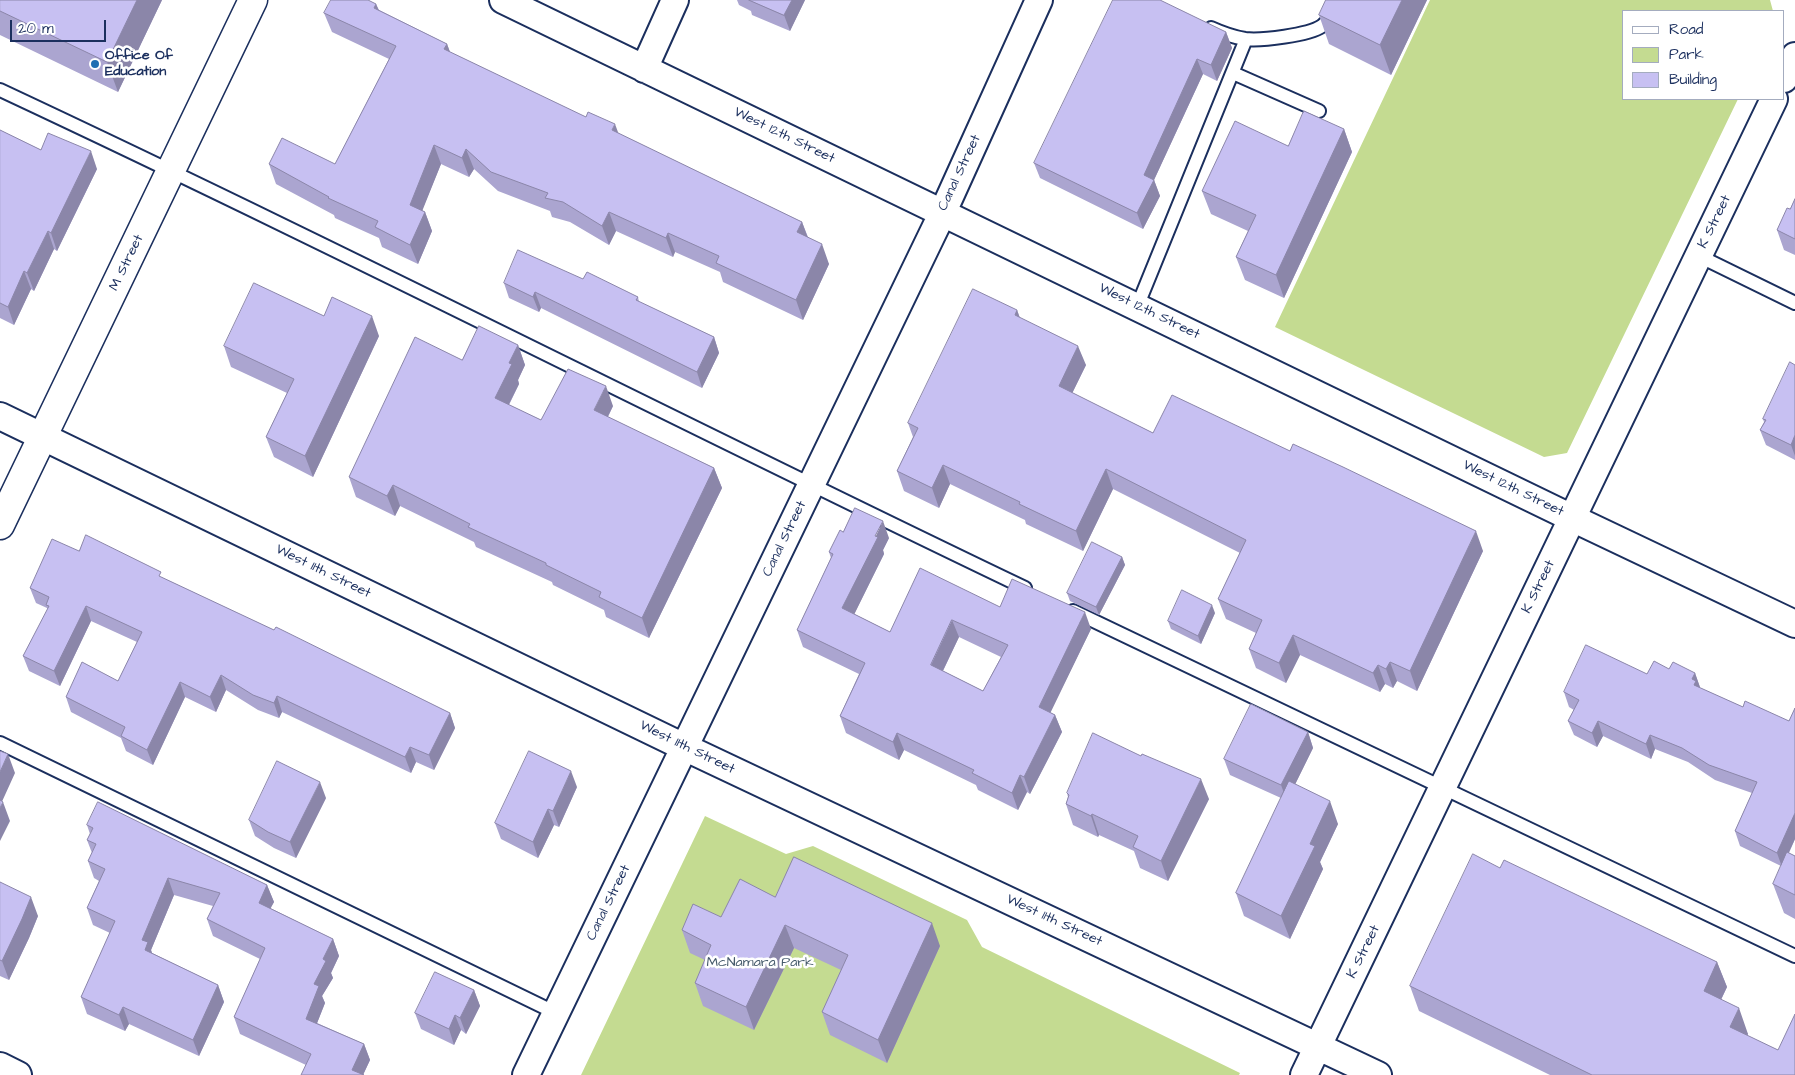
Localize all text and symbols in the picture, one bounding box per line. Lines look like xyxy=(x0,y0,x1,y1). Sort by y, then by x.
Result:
scale bar xyxy=(12,10,109,42)
legend xyxy=(1622,10,1785,100)
text: 20 m xyxy=(18,18,54,39)
text: Road xyxy=(1669,19,1703,40)
text: Park xyxy=(1669,44,1704,65)
place label: Office Of Education xyxy=(105,48,173,80)
marker: Office Of Education xyxy=(89,58,101,70)
text: Building xyxy=(1669,69,1717,90)
street label: West 12th Street xyxy=(731,104,837,168)
street label: Canal Street xyxy=(935,132,985,214)
street label: K Street xyxy=(1695,193,1735,251)
street label: M Street xyxy=(106,232,148,294)
street label: West 12th Street xyxy=(1096,280,1202,344)
street label: West 12th Street xyxy=(1460,457,1566,521)
street label: Canal Street xyxy=(759,498,811,580)
street label: West 11th Street xyxy=(273,542,373,602)
street label: K Street xyxy=(1519,558,1559,616)
street label: West 11th Street xyxy=(637,718,737,778)
street label: Canal Street xyxy=(583,862,635,944)
street label: West 11th Street xyxy=(1003,891,1105,951)
street label: K Street xyxy=(1344,923,1384,981)
park label: McNamara Park xyxy=(706,955,814,971)

